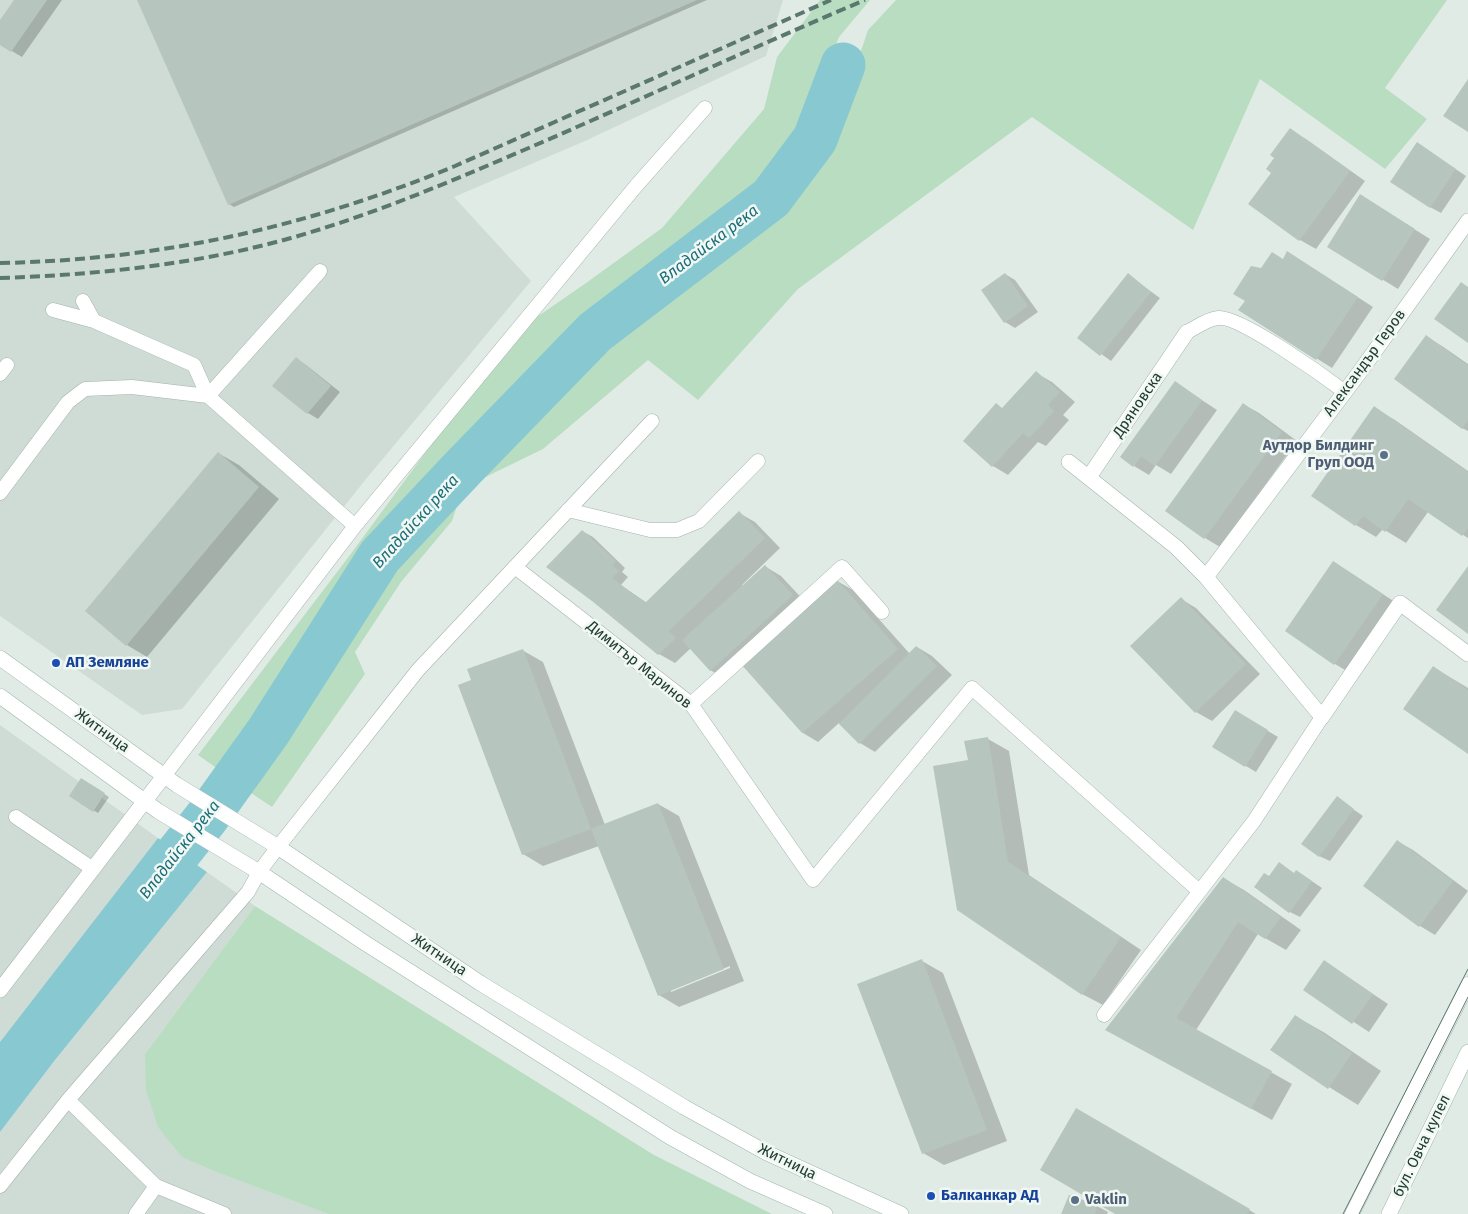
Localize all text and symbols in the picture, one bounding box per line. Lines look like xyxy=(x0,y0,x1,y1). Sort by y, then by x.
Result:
water label: Владайска река xyxy=(656,201,762,289)
street label: Александър Геров xyxy=(1320,306,1410,420)
street label: Дряновска xyxy=(1110,369,1166,441)
place label: Аутдор Билдинг Груп ООД xyxy=(1263,437,1374,472)
marker: Аутдор Билдинг Груп ООД xyxy=(1378,449,1390,461)
water label: Владайска река xyxy=(369,471,463,573)
street label: Димитър Маринов xyxy=(583,617,695,713)
place label: АП Земляне xyxy=(66,654,149,672)
marker: АП Земляне xyxy=(50,657,62,669)
street label: Житница xyxy=(71,705,133,757)
water label: Владайска река xyxy=(136,797,224,903)
street label: Житница xyxy=(408,930,470,980)
street label: бул. Овча купел xyxy=(1389,1092,1455,1200)
street label: Житница xyxy=(755,1140,819,1184)
place label: Балканкар АД xyxy=(941,1187,1039,1205)
marker: Балканкар АД xyxy=(925,1190,937,1202)
place label: Vaklin xyxy=(1085,1191,1127,1209)
marker: Vaklin xyxy=(1069,1194,1081,1206)

